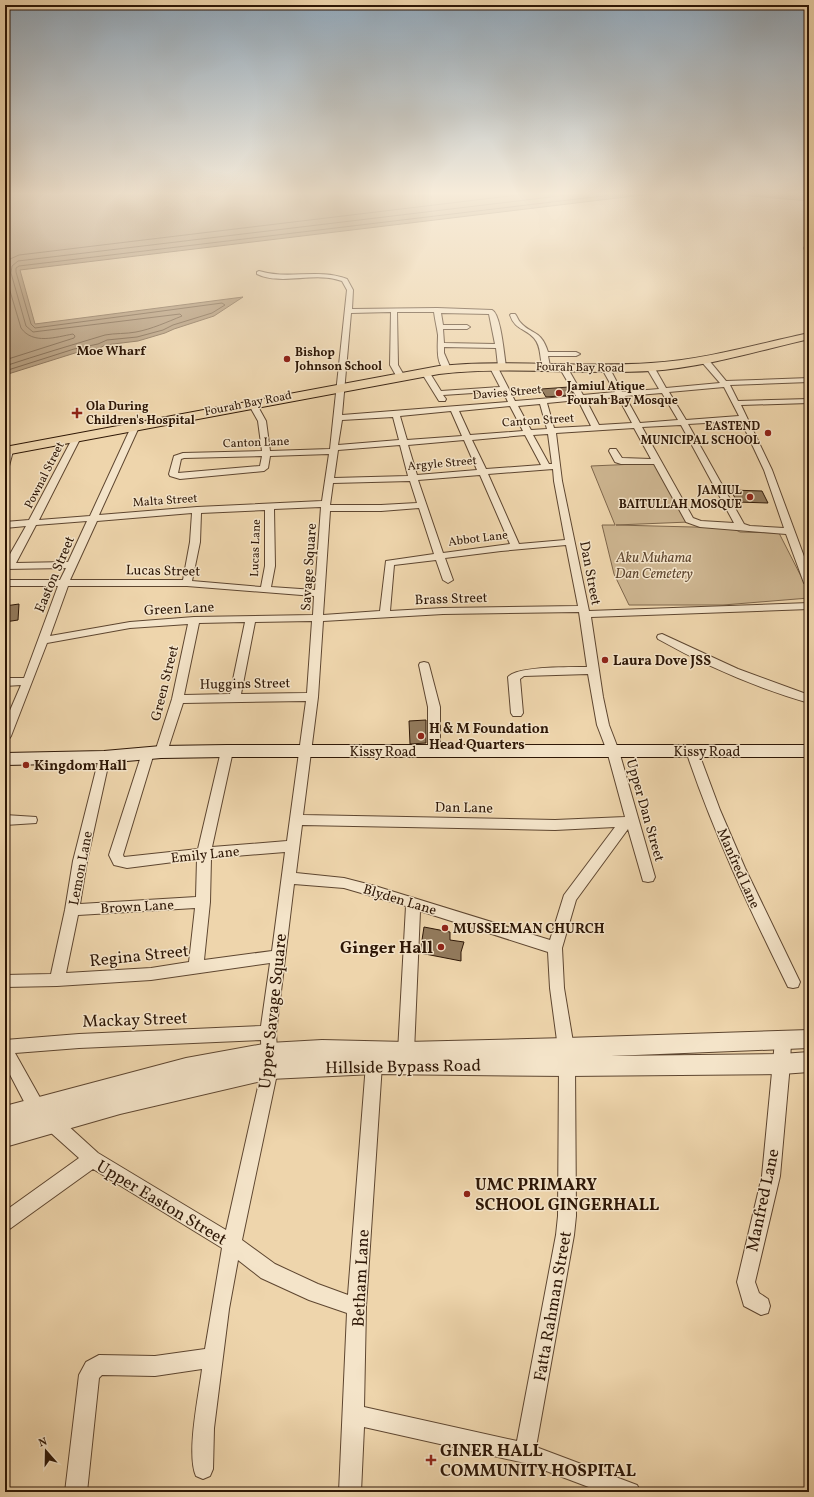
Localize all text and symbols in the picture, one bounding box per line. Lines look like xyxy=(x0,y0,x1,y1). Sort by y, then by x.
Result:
district label: Moe Wharf xyxy=(77,343,147,361)
place label: Bishop Johnson School xyxy=(294,345,382,375)
marker: Bishop Johnson School xyxy=(282,354,292,364)
street label: Fourah Bay Road xyxy=(536,359,625,377)
place label: Jamiul Atique Fourah Bay Mosque xyxy=(566,379,678,409)
street label: Davies Street xyxy=(472,382,542,404)
street label: Fourah Bay Road xyxy=(203,388,293,420)
marker: Jamiul Atique Fourah Bay Mosque xyxy=(554,388,564,398)
place label: Ola During Children's Hospital xyxy=(86,399,195,429)
marker: Ola During Children's Hospital xyxy=(71,407,83,419)
street label: Canton Street xyxy=(501,410,575,432)
place label: EASTEND MUNICIPAL SCHOOL xyxy=(641,419,761,449)
marker: EASTEND MUNICIPAL SCHOOL xyxy=(763,428,773,438)
street label: Canton Lane xyxy=(222,434,290,452)
street label: Pownal Street xyxy=(21,439,69,512)
street label: Argyle Street xyxy=(407,453,477,475)
place label: JAMIUL BAITULLAH MOSQUE xyxy=(619,483,743,513)
street label: Malta Street xyxy=(132,491,198,511)
marker: JAMIUL BAITULLAH MOSQUE xyxy=(745,492,755,502)
street label: Lucas Lane xyxy=(247,519,265,577)
street label: Savage Square xyxy=(297,522,322,612)
street label: Abbot Lane xyxy=(447,527,509,551)
street label: Easton Street xyxy=(31,533,80,616)
street label: Dan Street xyxy=(574,540,605,607)
park label: Aku Muhama Dan Cemetery xyxy=(615,549,694,584)
street label: Lucas Street xyxy=(126,561,200,582)
street label: Brass Street xyxy=(414,589,488,610)
street label: Green Lane xyxy=(143,598,215,621)
street label: Green Street xyxy=(147,644,184,723)
place label: Laura Dove JSS xyxy=(613,652,711,671)
marker: Laura Dove JSS xyxy=(600,655,610,665)
street label: Huggins Street xyxy=(199,674,291,695)
place label: H & M Foundation Head Quarters xyxy=(429,720,549,755)
marker: H & M Foundation Head Quarters xyxy=(416,731,426,741)
street label: Kissy Road xyxy=(350,743,417,762)
street label: Kissy Road xyxy=(674,743,741,762)
place label: Kingdom Hall xyxy=(34,757,127,776)
street label: Upper Dan Street xyxy=(621,757,668,864)
marker: Kingdom Hall xyxy=(21,760,31,770)
street label: Dan Lane xyxy=(435,798,494,819)
street label: Manfred Lane xyxy=(711,825,764,912)
street label: Lemon Lane xyxy=(65,829,98,907)
street label: Emily Lane xyxy=(170,842,241,869)
street label: Blyden Lane xyxy=(361,880,439,921)
street label: Brown Lane xyxy=(100,896,175,919)
place label: MUSSELMAN CHURCH xyxy=(453,920,605,939)
marker: MUSSELMAN CHURCH xyxy=(440,923,450,933)
street label: Upper Savage Square xyxy=(254,932,293,1090)
place label: Ginger Hall xyxy=(340,937,433,960)
street label: Regina Street xyxy=(88,940,190,973)
marker: Ginger Hall xyxy=(436,942,446,952)
street label: Mackay Street xyxy=(82,1007,188,1034)
street label: Hillside Bypass Road xyxy=(325,1055,481,1080)
street label: Manfred Lane xyxy=(741,1147,786,1254)
street label: Upper Easton Street xyxy=(92,1155,231,1251)
place label: UMC PRIMARY SCHOOL GINGERHALL xyxy=(475,1174,659,1217)
marker: UMC PRIMARY SCHOOL GINGERHALL xyxy=(462,1189,472,1199)
street label: Betham Lane xyxy=(347,1229,376,1328)
street label: Fatta Rahman Street xyxy=(529,1229,578,1383)
north arrow xyxy=(26,1431,66,1471)
text: N xyxy=(37,1435,49,1451)
place label: GINER HALL COMMUNITY HOSPITAL xyxy=(440,1440,636,1483)
marker: GINER HALL COMMUNITY HOSPITAL xyxy=(425,1454,437,1466)

